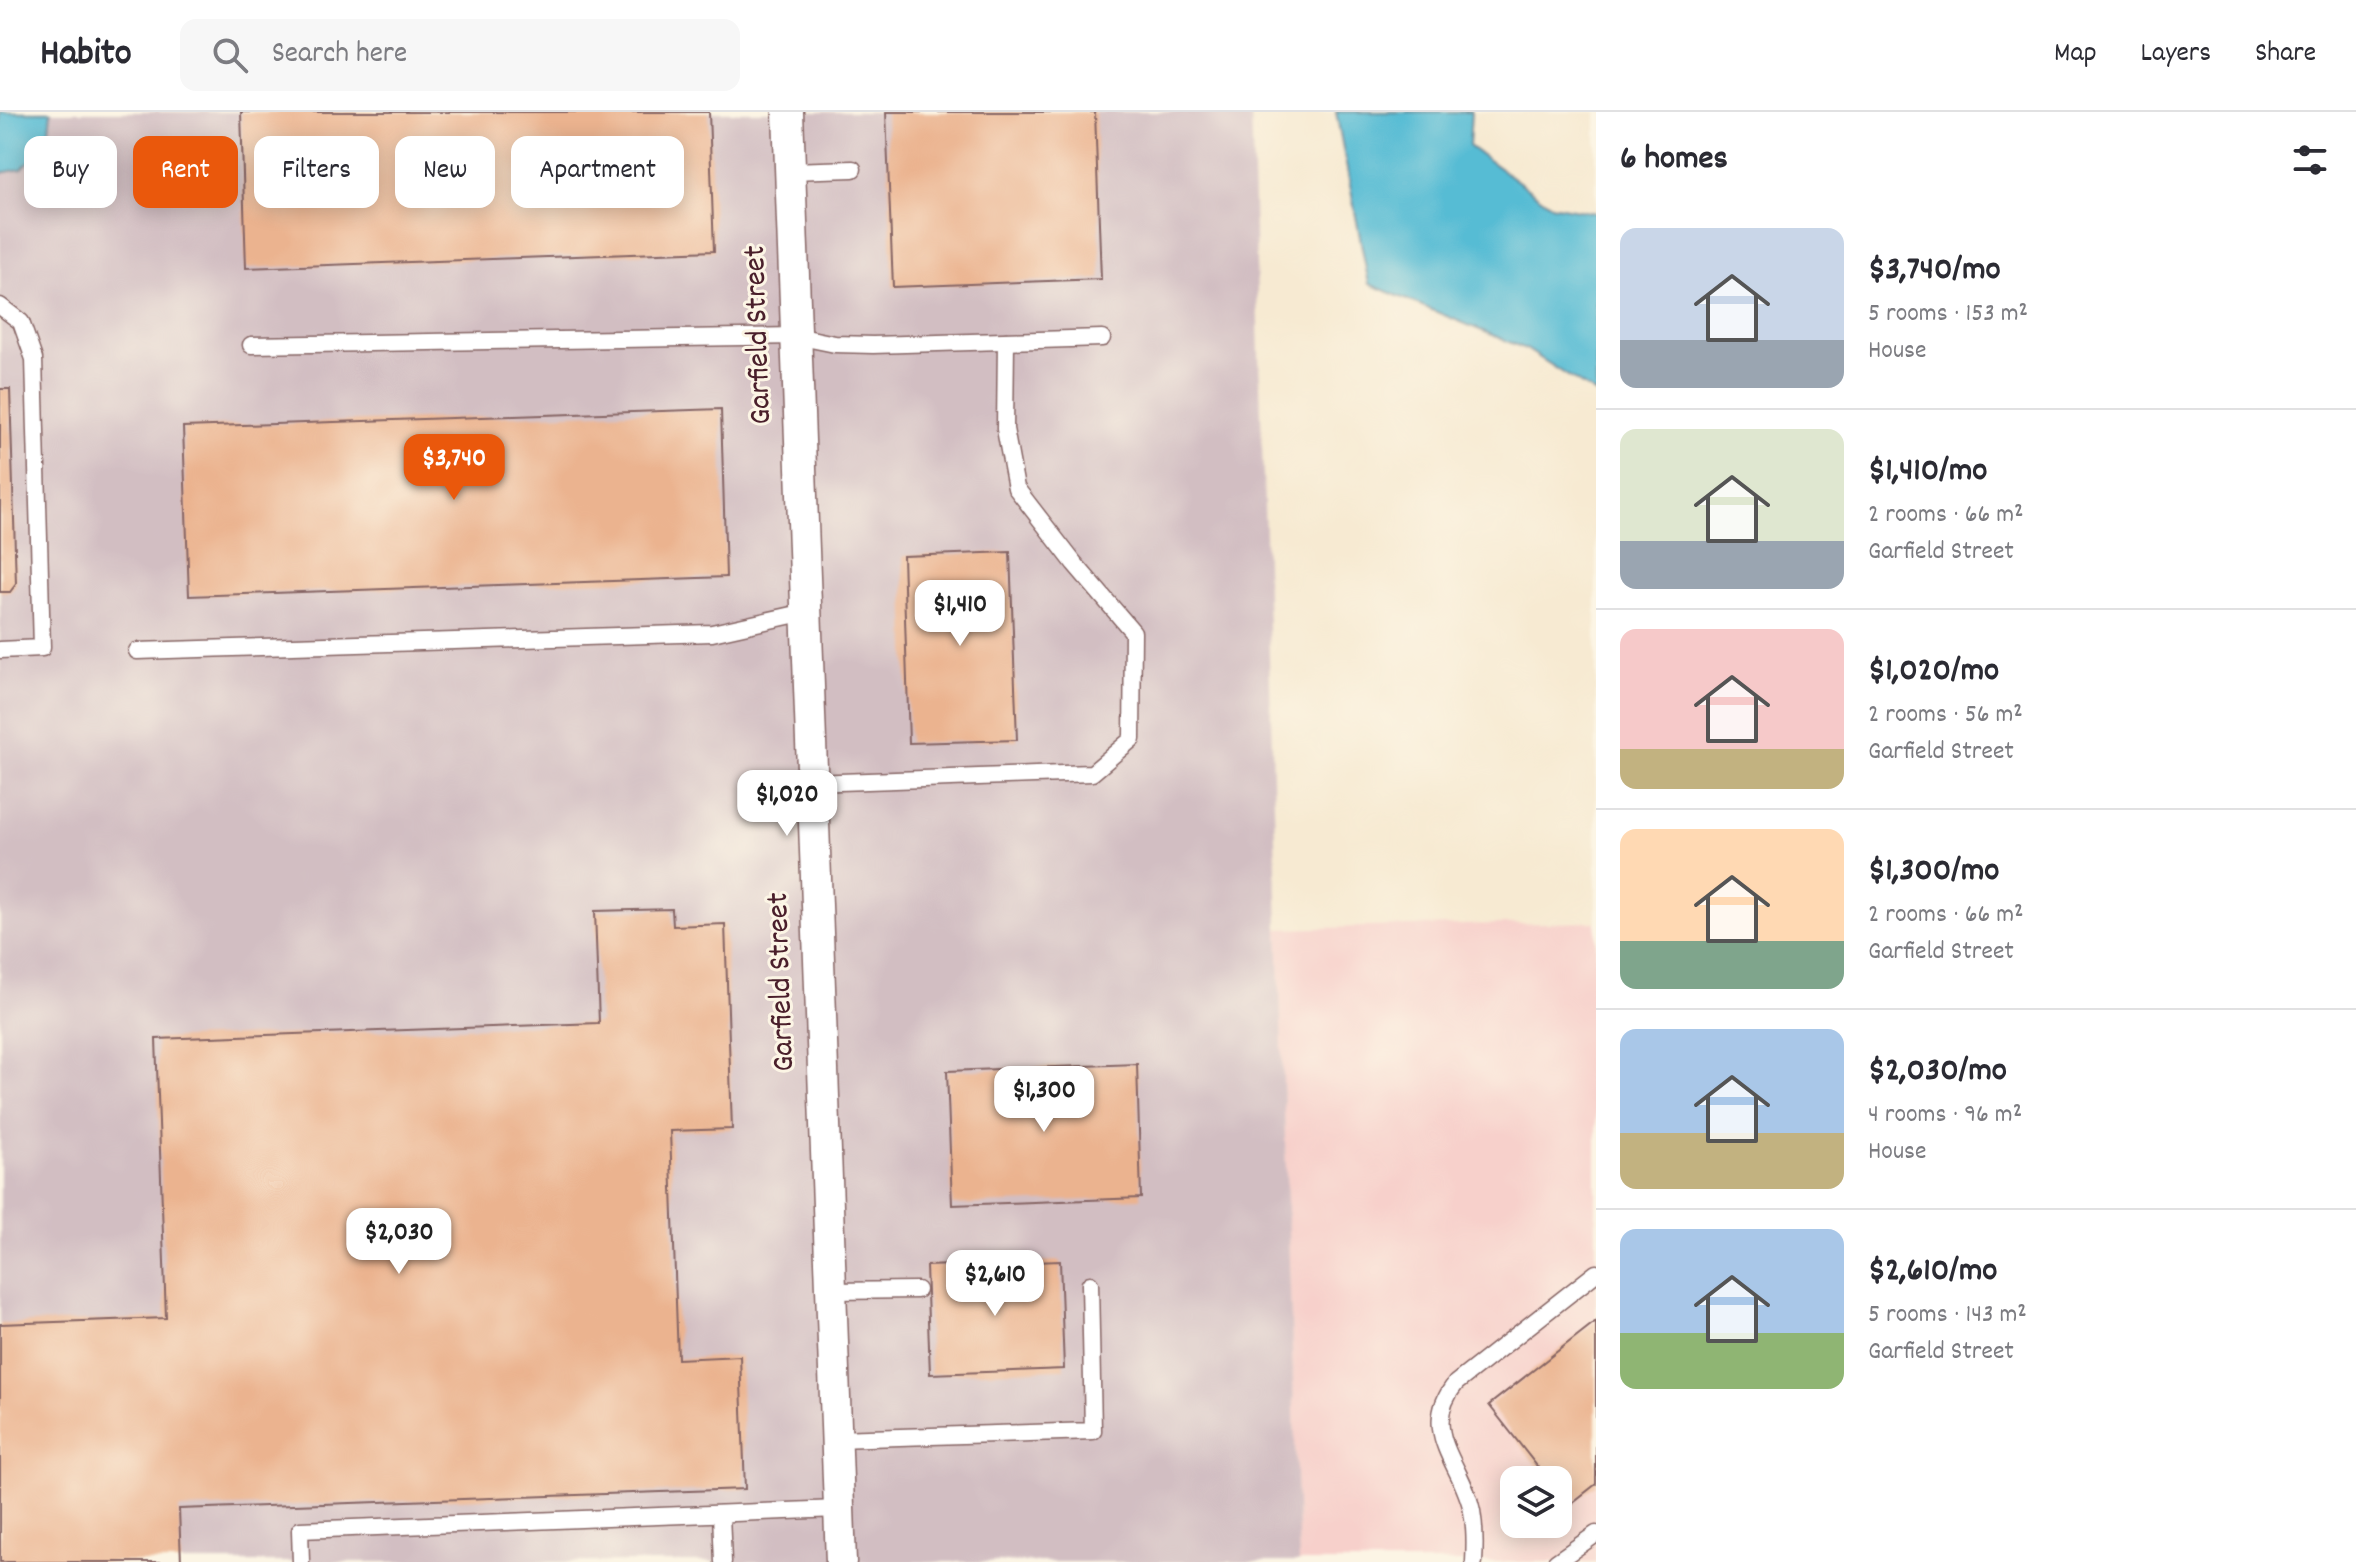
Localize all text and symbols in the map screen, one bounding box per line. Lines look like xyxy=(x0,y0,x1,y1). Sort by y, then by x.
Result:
search box xyxy=(180,19,740,91)
text: Habito xyxy=(40,28,132,83)
icon: search xyxy=(208,33,252,77)
text: Search here xyxy=(272,34,407,77)
text: Map xyxy=(2054,35,2097,75)
text: Layers xyxy=(2141,35,2211,75)
text: Share xyxy=(2255,35,2316,75)
chip: Buy xyxy=(24,136,117,208)
chip: Rent xyxy=(133,136,238,208)
chip: Filters xyxy=(254,136,379,208)
chip: New xyxy=(395,136,495,208)
chip: Apartment xyxy=(511,136,684,208)
text: 6 homes xyxy=(1620,136,1728,185)
icon: filters xyxy=(2288,138,2332,182)
street label: Garfield Street xyxy=(734,244,786,426)
text: $3,740/mo xyxy=(1868,247,2001,296)
icon: home xyxy=(1684,260,1780,356)
text: 5 rooms · 153 m² xyxy=(1868,296,2028,333)
text: House xyxy=(1868,333,1926,370)
pin: $3,740 xyxy=(389,434,519,502)
text: $3,740 xyxy=(422,441,486,478)
text: $1,410/mo xyxy=(1868,448,1987,497)
icon: home xyxy=(1684,461,1780,557)
text: 2 rooms · 66 m² xyxy=(1868,497,2024,534)
text: Garfield Street xyxy=(1868,534,2014,571)
pin: $1,410 xyxy=(895,580,1025,648)
text: $1,410 xyxy=(933,587,987,624)
text: $1,020/mo xyxy=(1868,648,1999,697)
icon: home xyxy=(1684,661,1780,757)
text: 2 rooms · 56 m² xyxy=(1868,697,2023,734)
text: Garfield Street xyxy=(1868,734,2014,771)
pin: $1,020 xyxy=(722,770,852,838)
text: $1,020 xyxy=(755,777,819,814)
text: $1,300/mo xyxy=(1868,848,1999,897)
icon: home xyxy=(1684,861,1780,957)
street label: Garfield Street xyxy=(757,891,809,1073)
text: 2 rooms · 66 m² xyxy=(1868,897,2024,934)
text: Garfield Street xyxy=(1868,934,2014,971)
text: $2,030/mo xyxy=(1868,1048,2007,1097)
icon: home xyxy=(1684,1061,1780,1157)
pin: $1,300 xyxy=(979,1066,1109,1134)
text: $1,300 xyxy=(1012,1073,1076,1110)
text: 4 rooms · 96 m² xyxy=(1868,1097,2022,1134)
text: House xyxy=(1868,1134,1926,1171)
pin: $2,030 xyxy=(334,1208,464,1276)
text: $2,030 xyxy=(364,1215,434,1252)
text: $2,610/mo xyxy=(1868,1248,1997,1297)
pin: $2,610 xyxy=(930,1250,1060,1318)
text: $2,610 xyxy=(964,1257,1026,1294)
icon: home xyxy=(1684,1261,1780,1357)
text: 5 rooms · 143 m² xyxy=(1868,1297,2027,1334)
text: Garfield Street xyxy=(1868,1334,2014,1371)
map controls xyxy=(1500,1466,1572,1538)
button: layers xyxy=(1500,1466,1572,1538)

